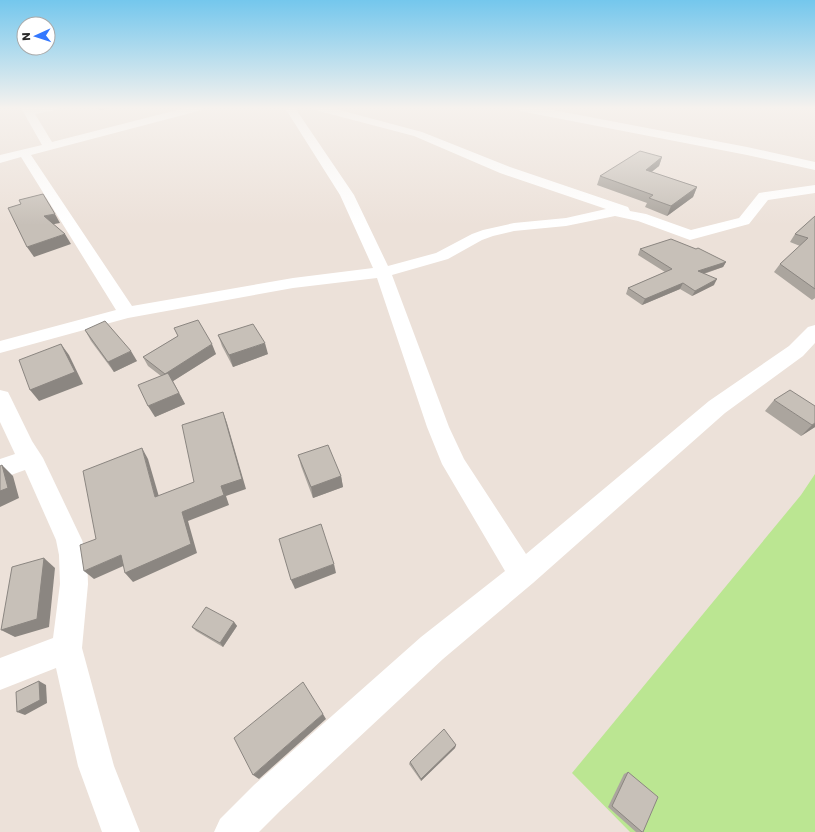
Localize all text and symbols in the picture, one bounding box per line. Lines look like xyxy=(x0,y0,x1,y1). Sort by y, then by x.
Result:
north arrow xyxy=(16,16,56,56)
text: N xyxy=(18,32,34,41)

